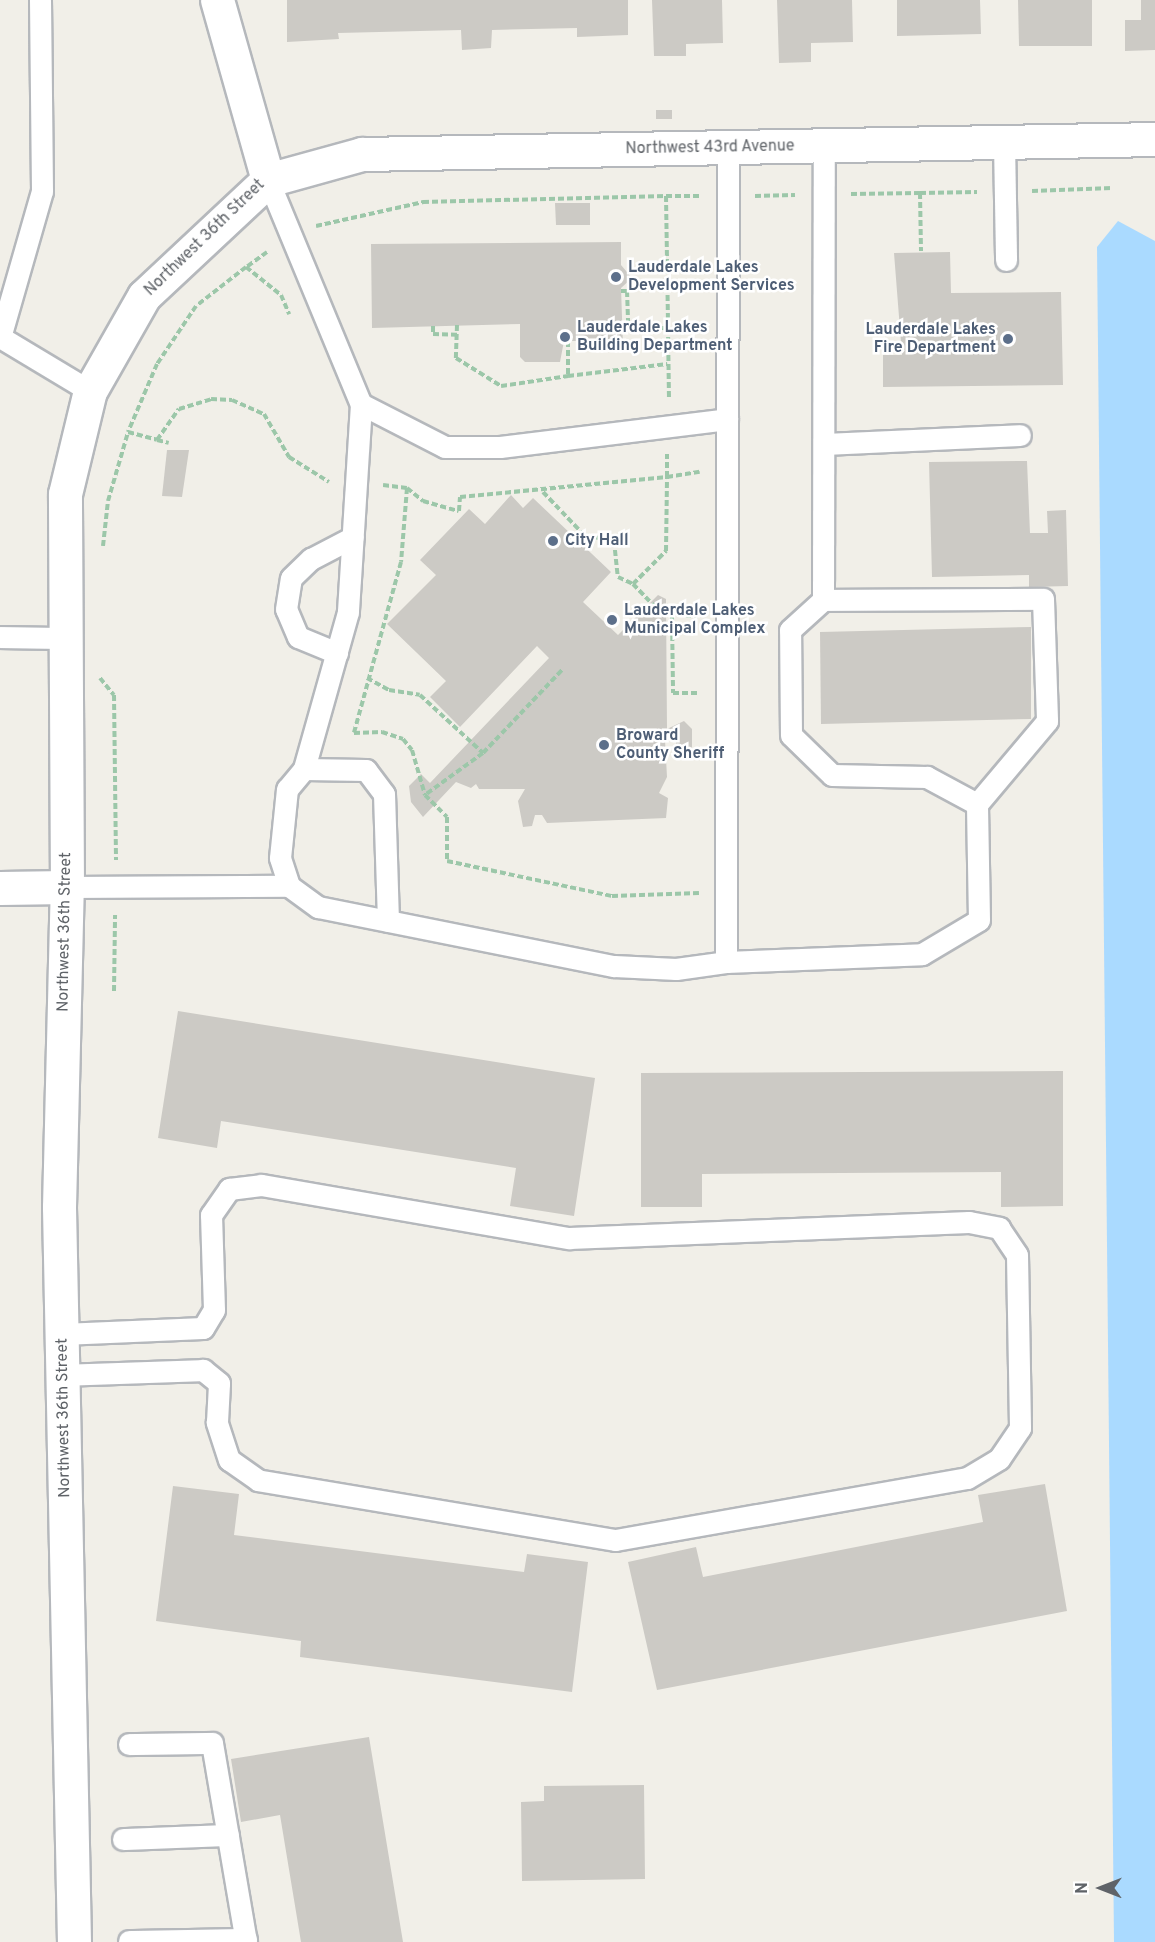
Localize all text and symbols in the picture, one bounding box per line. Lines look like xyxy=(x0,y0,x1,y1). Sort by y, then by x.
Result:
street label: Northwest 43rd Avenue xyxy=(625,137,795,159)
street label: Northwest 36th Street xyxy=(141,176,269,300)
place label: Lauderdale Lakes Development Services xyxy=(628,258,795,296)
marker: Lauderdale Lakes Development Services xyxy=(609,270,623,284)
place label: Lauderdale Lakes Building Department xyxy=(577,318,733,356)
place label: Lauderdale Lakes Fire Department xyxy=(865,320,996,358)
marker: Lauderdale Lakes Building Department xyxy=(558,330,572,344)
marker: Lauderdale Lakes Fire Department xyxy=(1001,332,1015,346)
place label: City Hall xyxy=(565,531,629,551)
marker: City Hall xyxy=(546,534,560,548)
place label: Lauderdale Lakes Municipal Complex xyxy=(624,601,765,639)
marker: Lauderdale Lakes Municipal Complex xyxy=(605,613,619,627)
place label: Broward County Sheriff xyxy=(616,726,724,764)
marker: Broward County Sheriff xyxy=(597,738,611,752)
street label: Northwest 36th Street xyxy=(54,852,76,1012)
street label: Northwest 36th Street xyxy=(53,1338,75,1498)
north arrow xyxy=(1071,1858,1131,1918)
text: N xyxy=(1073,1882,1093,1894)

